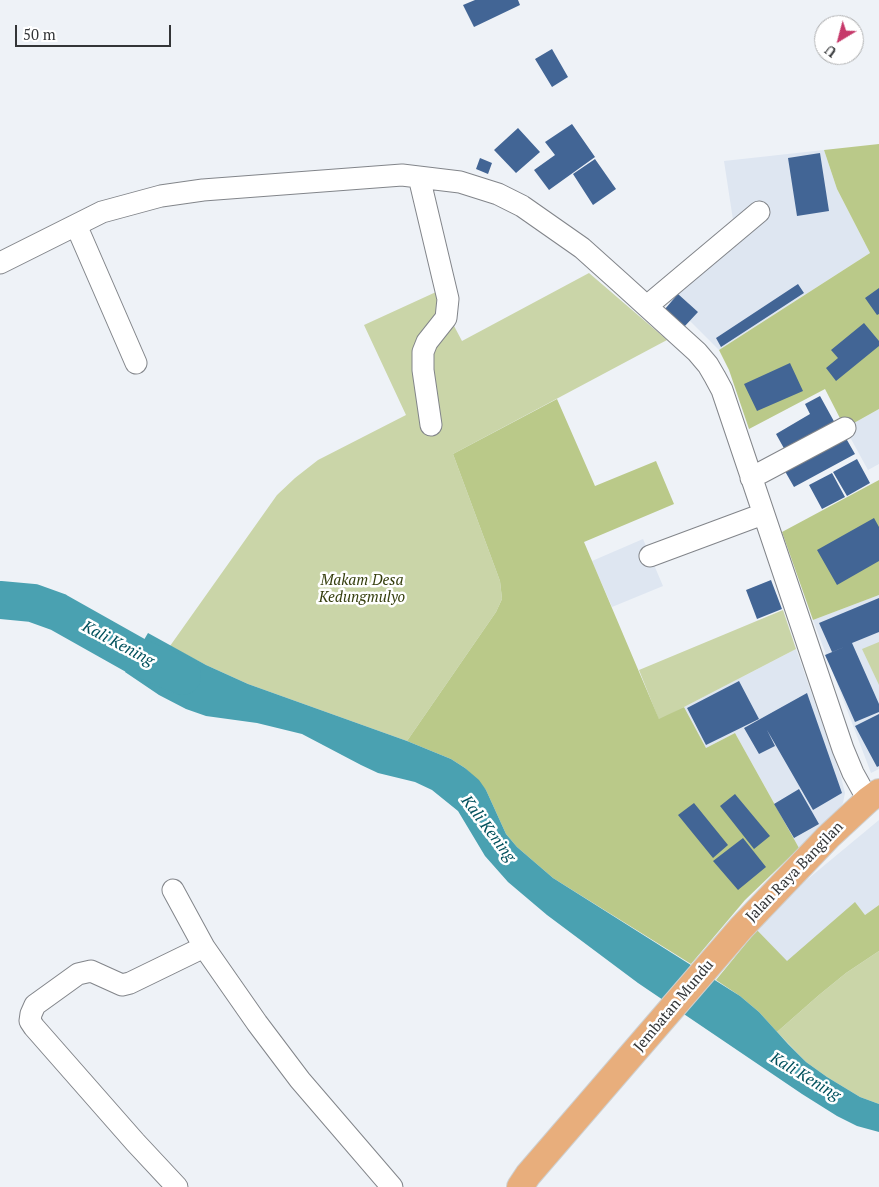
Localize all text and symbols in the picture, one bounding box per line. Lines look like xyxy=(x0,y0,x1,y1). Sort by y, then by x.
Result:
scale bar xyxy=(18,15,174,47)
north arrow xyxy=(814,15,864,65)
text: 50 m xyxy=(23,24,56,44)
text: U xyxy=(821,41,840,62)
park label: Makam Desa Kedungmulyo xyxy=(319,572,405,607)
water label: Kali Kening xyxy=(79,617,157,671)
water label: Kali Kening xyxy=(457,792,519,866)
street label: Jalan Raya Bangilan xyxy=(743,818,847,926)
street label: Jembatan Mundu xyxy=(630,956,718,1056)
water label: Kali Kening xyxy=(767,1049,843,1105)

